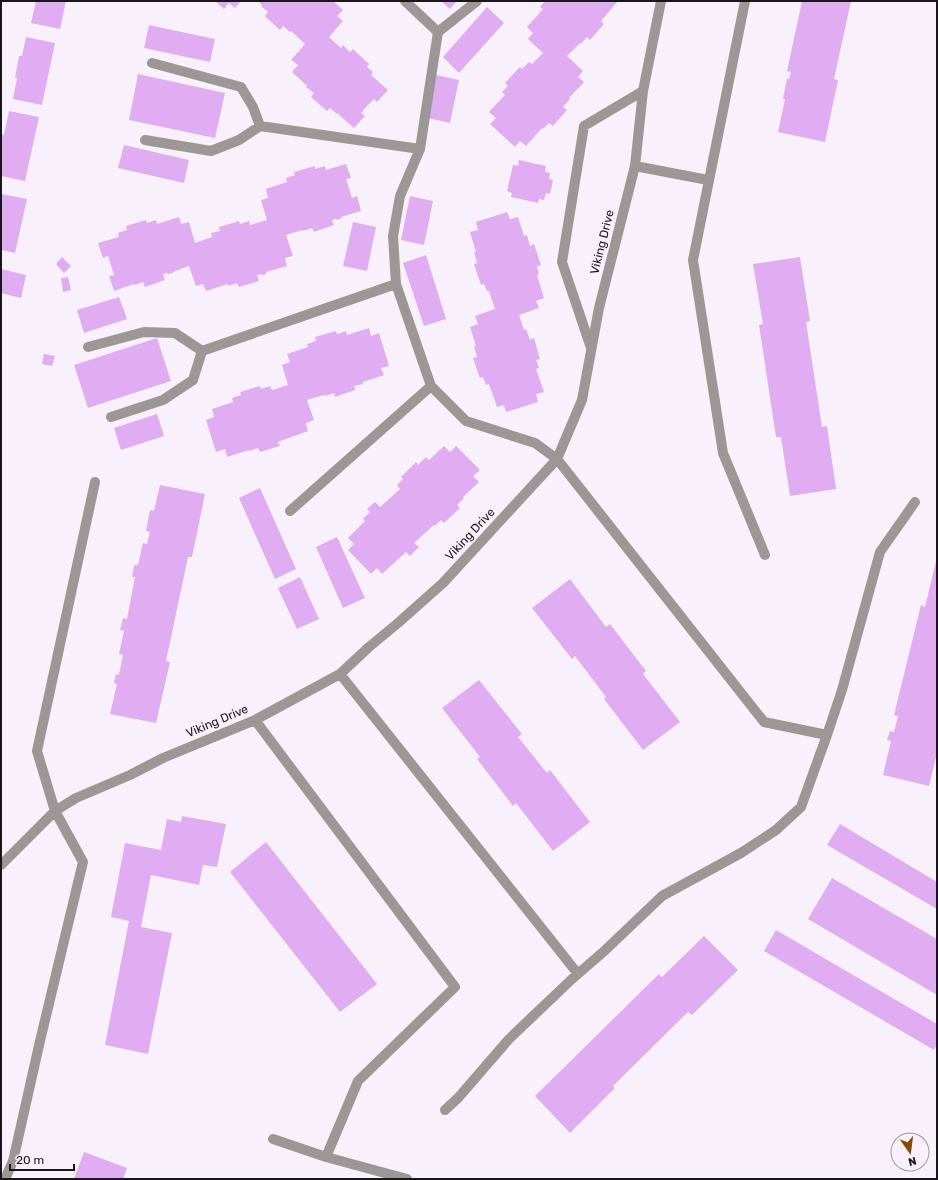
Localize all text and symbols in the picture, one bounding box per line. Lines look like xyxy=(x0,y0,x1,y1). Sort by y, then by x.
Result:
street label: Viking Drive xyxy=(587,208,617,276)
street label: Viking Drive xyxy=(442,505,498,563)
street label: Viking Drive xyxy=(184,702,250,740)
north arrow xyxy=(890,1132,930,1172)
scale bar xyxy=(10,1146,74,1172)
text: 20 m xyxy=(16,1153,44,1167)
text: N xyxy=(907,1154,918,1169)

